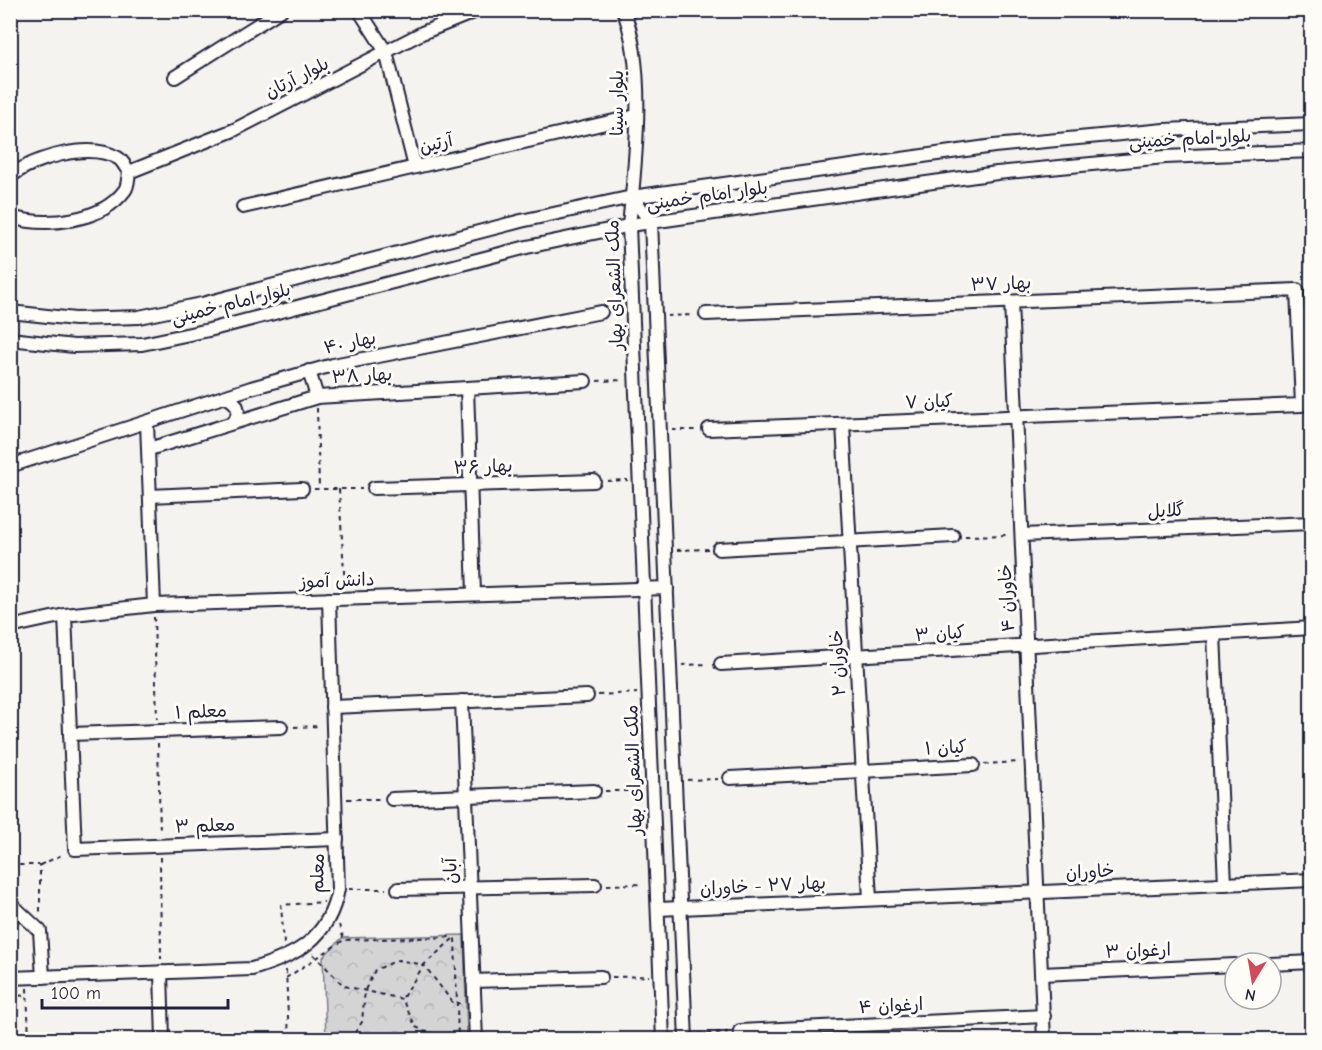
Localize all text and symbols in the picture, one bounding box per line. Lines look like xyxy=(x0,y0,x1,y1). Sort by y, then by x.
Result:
street label: بلوار آرتان xyxy=(262,53,332,103)
street label: بلوار سینا xyxy=(607,70,628,136)
street label: بلوار امام خمینی xyxy=(1128,125,1252,156)
street label: آرتین xyxy=(417,130,456,158)
street label: بلوار امام خمینی xyxy=(645,177,769,218)
street label: ملک الشعرای بهار xyxy=(602,219,628,353)
street label: بهار ۳۷ xyxy=(970,272,1032,296)
street label: بلوار امام خمینی xyxy=(169,279,294,332)
street label: بهار ۴۰ xyxy=(322,327,378,359)
street label: بهار ۳۸ xyxy=(331,364,393,388)
street label: کیان ۷ xyxy=(904,391,954,413)
street label: بهار ۳۶ xyxy=(453,455,513,479)
street label: گلایل xyxy=(1147,500,1185,522)
street label: خاوران ۴ xyxy=(995,563,1019,633)
street label: دانش آموز xyxy=(297,569,375,593)
street label: کیان ۳ xyxy=(914,622,966,646)
street label: خاوران ۲ xyxy=(826,629,850,697)
street label: معلم ۱ xyxy=(175,701,227,726)
street label: ملک الشعرای بهار xyxy=(621,704,647,838)
street label: کیان ۱ xyxy=(924,736,968,760)
street label: معلم ۳ xyxy=(175,814,236,841)
street label: معلم xyxy=(307,853,332,893)
street label: آبان xyxy=(440,856,462,884)
street label: خاوران xyxy=(1065,860,1115,884)
street label: بهار ۲۷ - خاوران xyxy=(700,872,826,900)
street label: ارغوان ۳ xyxy=(1105,939,1171,963)
north arrow xyxy=(1223,951,1283,1011)
scale bar xyxy=(42,972,228,1010)
text: 100 m xyxy=(51,983,101,1004)
text: N xyxy=(1243,985,1257,1005)
street label: ارغوان ۴ xyxy=(858,994,924,1018)

